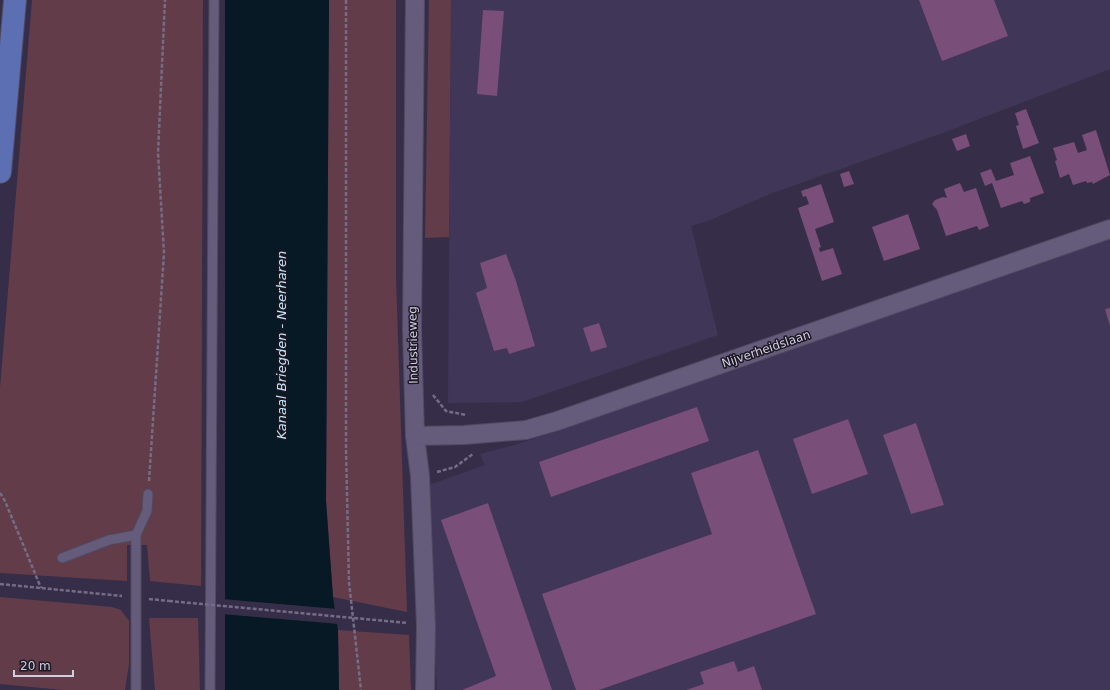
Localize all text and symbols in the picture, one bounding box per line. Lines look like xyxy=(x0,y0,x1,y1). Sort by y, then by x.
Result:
water label: Kanaal Briegden - Neerharen xyxy=(274,251,289,439)
street label: Industrieweg xyxy=(405,306,421,384)
street label: Nijverheidslaan xyxy=(720,327,812,371)
scale bar xyxy=(14,652,73,678)
text: 20 m xyxy=(20,659,51,673)

